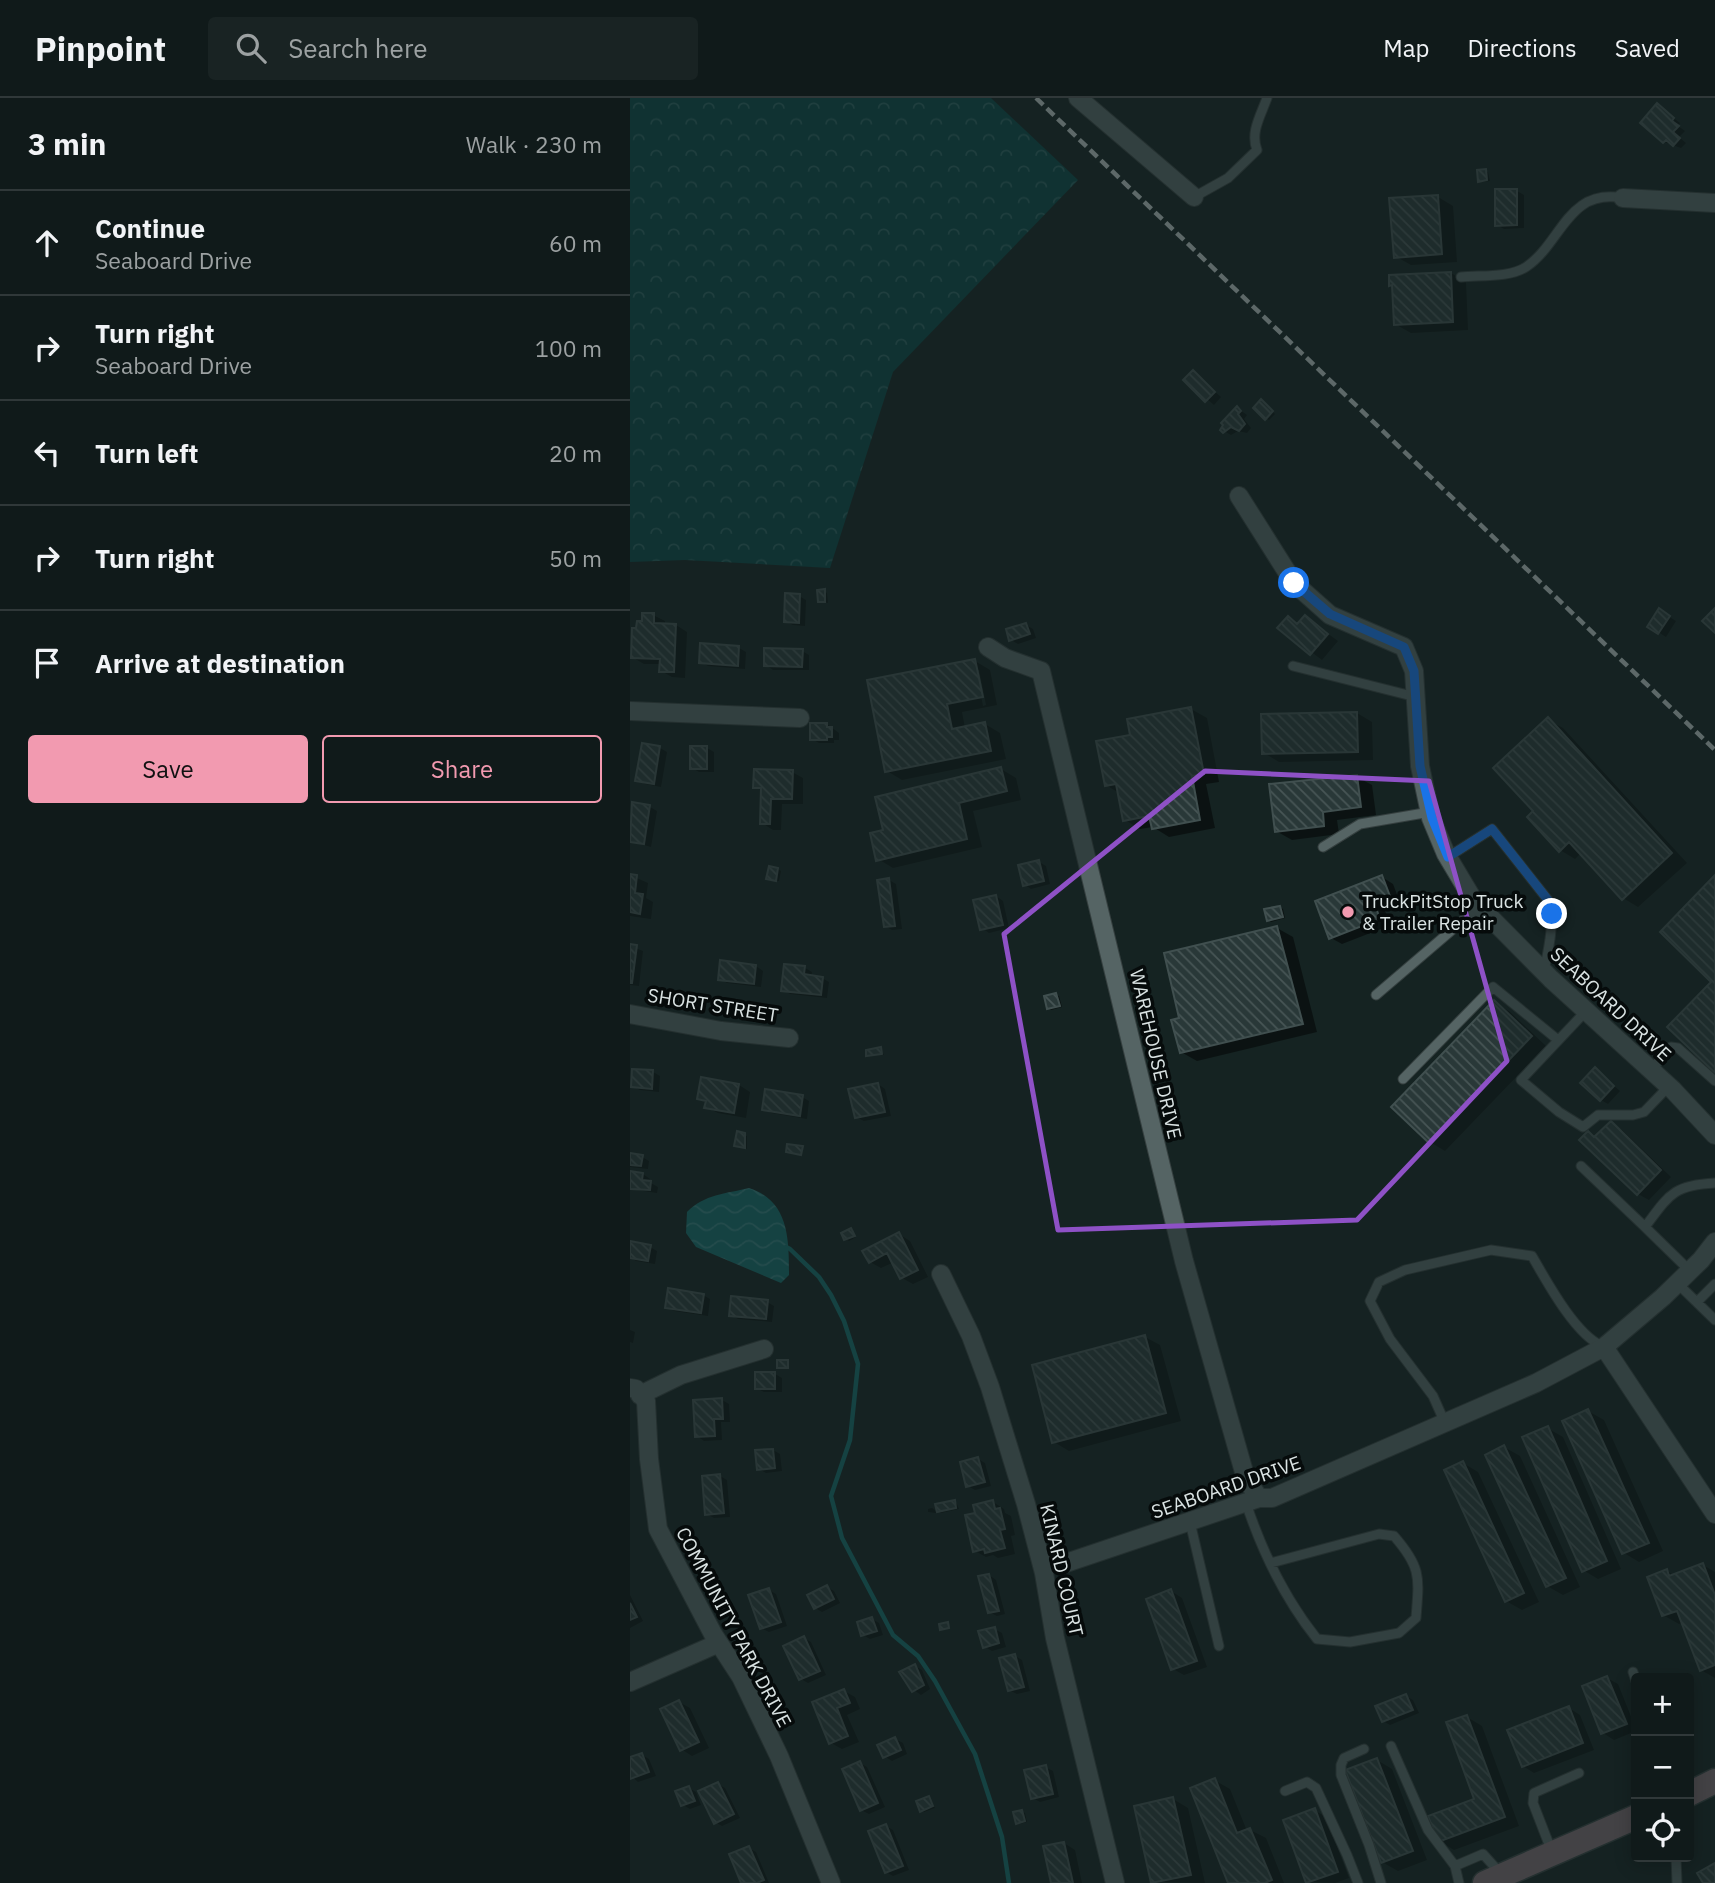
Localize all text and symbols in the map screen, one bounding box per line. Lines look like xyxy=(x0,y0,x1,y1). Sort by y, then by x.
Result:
search box xyxy=(208,17,698,80)
text: Pinpoint xyxy=(35,27,166,70)
icon: search xyxy=(232,29,270,67)
text: Search here xyxy=(288,31,428,65)
text: Map xyxy=(1383,32,1429,64)
text: Directions xyxy=(1467,32,1577,64)
text: Saved xyxy=(1615,32,1680,64)
text: 3 min xyxy=(28,124,106,163)
text: Walk · 230 m xyxy=(466,129,602,159)
text: Continue xyxy=(95,211,205,245)
icon: ahead xyxy=(28,224,66,262)
text: 60 m xyxy=(549,228,602,258)
text: Seaboard Drive xyxy=(95,245,252,275)
text: Turn right xyxy=(95,316,214,350)
icon: right xyxy=(28,329,66,367)
text: 100 m xyxy=(535,333,602,363)
text: Seaboard Drive xyxy=(95,350,252,380)
icon: left xyxy=(28,434,66,472)
text: Turn left xyxy=(95,436,198,470)
text: 20 m xyxy=(549,438,602,468)
icon: right xyxy=(28,539,66,577)
text: Turn right xyxy=(95,541,214,575)
text: 50 m xyxy=(549,543,602,573)
route start xyxy=(1278,567,1309,598)
icon: arrive xyxy=(28,644,66,682)
text: Arrive at destination xyxy=(95,646,345,680)
button: Save xyxy=(28,735,308,803)
button: Share xyxy=(322,735,602,803)
place label: TruckPitStop Truck & Trailer Repair xyxy=(1362,889,1523,935)
route end xyxy=(1536,898,1567,929)
marker: TruckPitStop Truck & Trailer Repair xyxy=(1340,904,1356,920)
street label: SEABOARD DRIVE xyxy=(1546,942,1676,1066)
street label: WAREHOUSE DRIVE xyxy=(1125,967,1187,1141)
street label: SHORT STREET xyxy=(646,983,780,1027)
street label: SEABOARD DRIVE xyxy=(1148,1450,1304,1524)
street label: KINARD COURT xyxy=(1035,1501,1089,1639)
street label: COMMUNITY PARK DRIVE xyxy=(671,1523,797,1731)
map controls xyxy=(1631,1673,1694,1862)
button: + xyxy=(1631,1673,1694,1736)
button: − xyxy=(1631,1736,1694,1799)
button: locate xyxy=(1631,1799,1694,1862)

